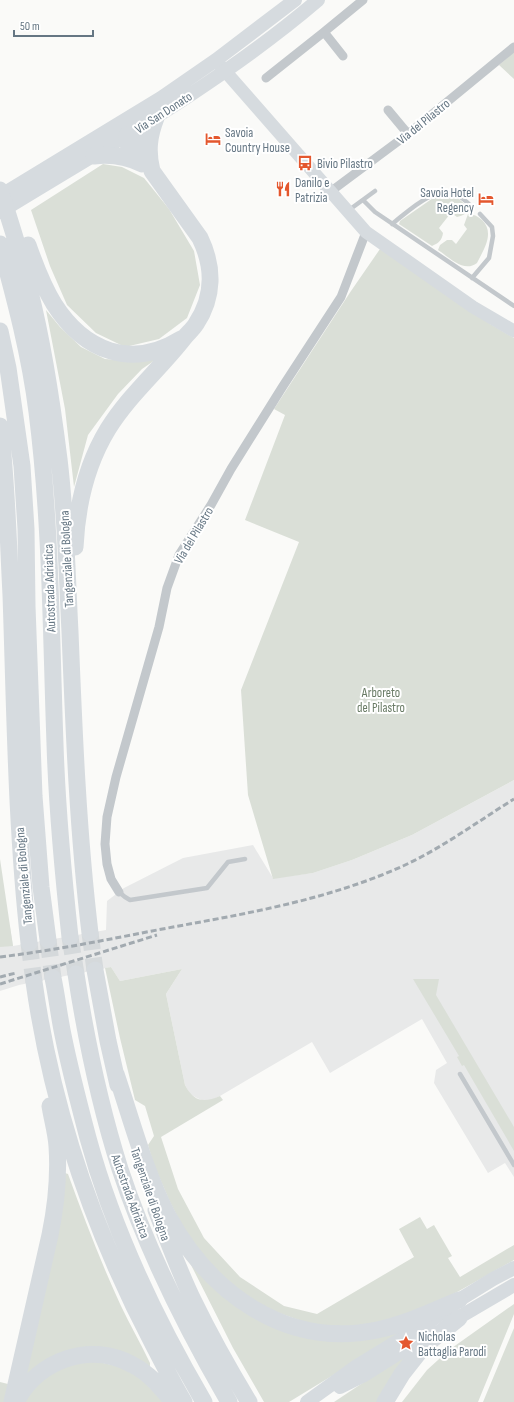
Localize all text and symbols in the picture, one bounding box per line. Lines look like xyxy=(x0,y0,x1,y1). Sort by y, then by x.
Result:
scale bar xyxy=(14,12,93,38)
text: 50 m xyxy=(20,19,40,34)
street label: Via San Donato xyxy=(132,88,195,137)
street label: Via del Pilastro xyxy=(394,96,453,148)
place label: Savoia Country House xyxy=(225,125,290,156)
hotel icon: Savoia Country House xyxy=(204,130,222,148)
bus stop icon: Bivio Pilastro xyxy=(296,154,314,172)
place label: Bivio Pilastro xyxy=(317,156,373,172)
place label: Danilo e Patrizia xyxy=(295,175,329,206)
restaurant icon: Danilo e Patrizia xyxy=(274,180,292,198)
place label: Savoia Hotel Regency xyxy=(420,185,474,216)
hotel icon: Savoia Hotel Regency xyxy=(477,190,495,208)
street label: Via del Pilastro xyxy=(171,504,217,567)
street label: Tangenziale di Bologna xyxy=(56,510,78,608)
street label: Autostrada Adriatica xyxy=(40,544,60,633)
park label: Arboreto del Pilastro xyxy=(357,685,405,716)
street label: Tangenziale di Bologna xyxy=(12,827,36,925)
street label: Tangenziale di Bologna xyxy=(127,1146,173,1243)
street label: Autostrada Adriatica xyxy=(107,1151,153,1241)
place label: Nicholas Battaglia Parodi xyxy=(418,1329,486,1360)
place icon: Nicholas Battaglia Parodi xyxy=(397,1334,415,1352)

